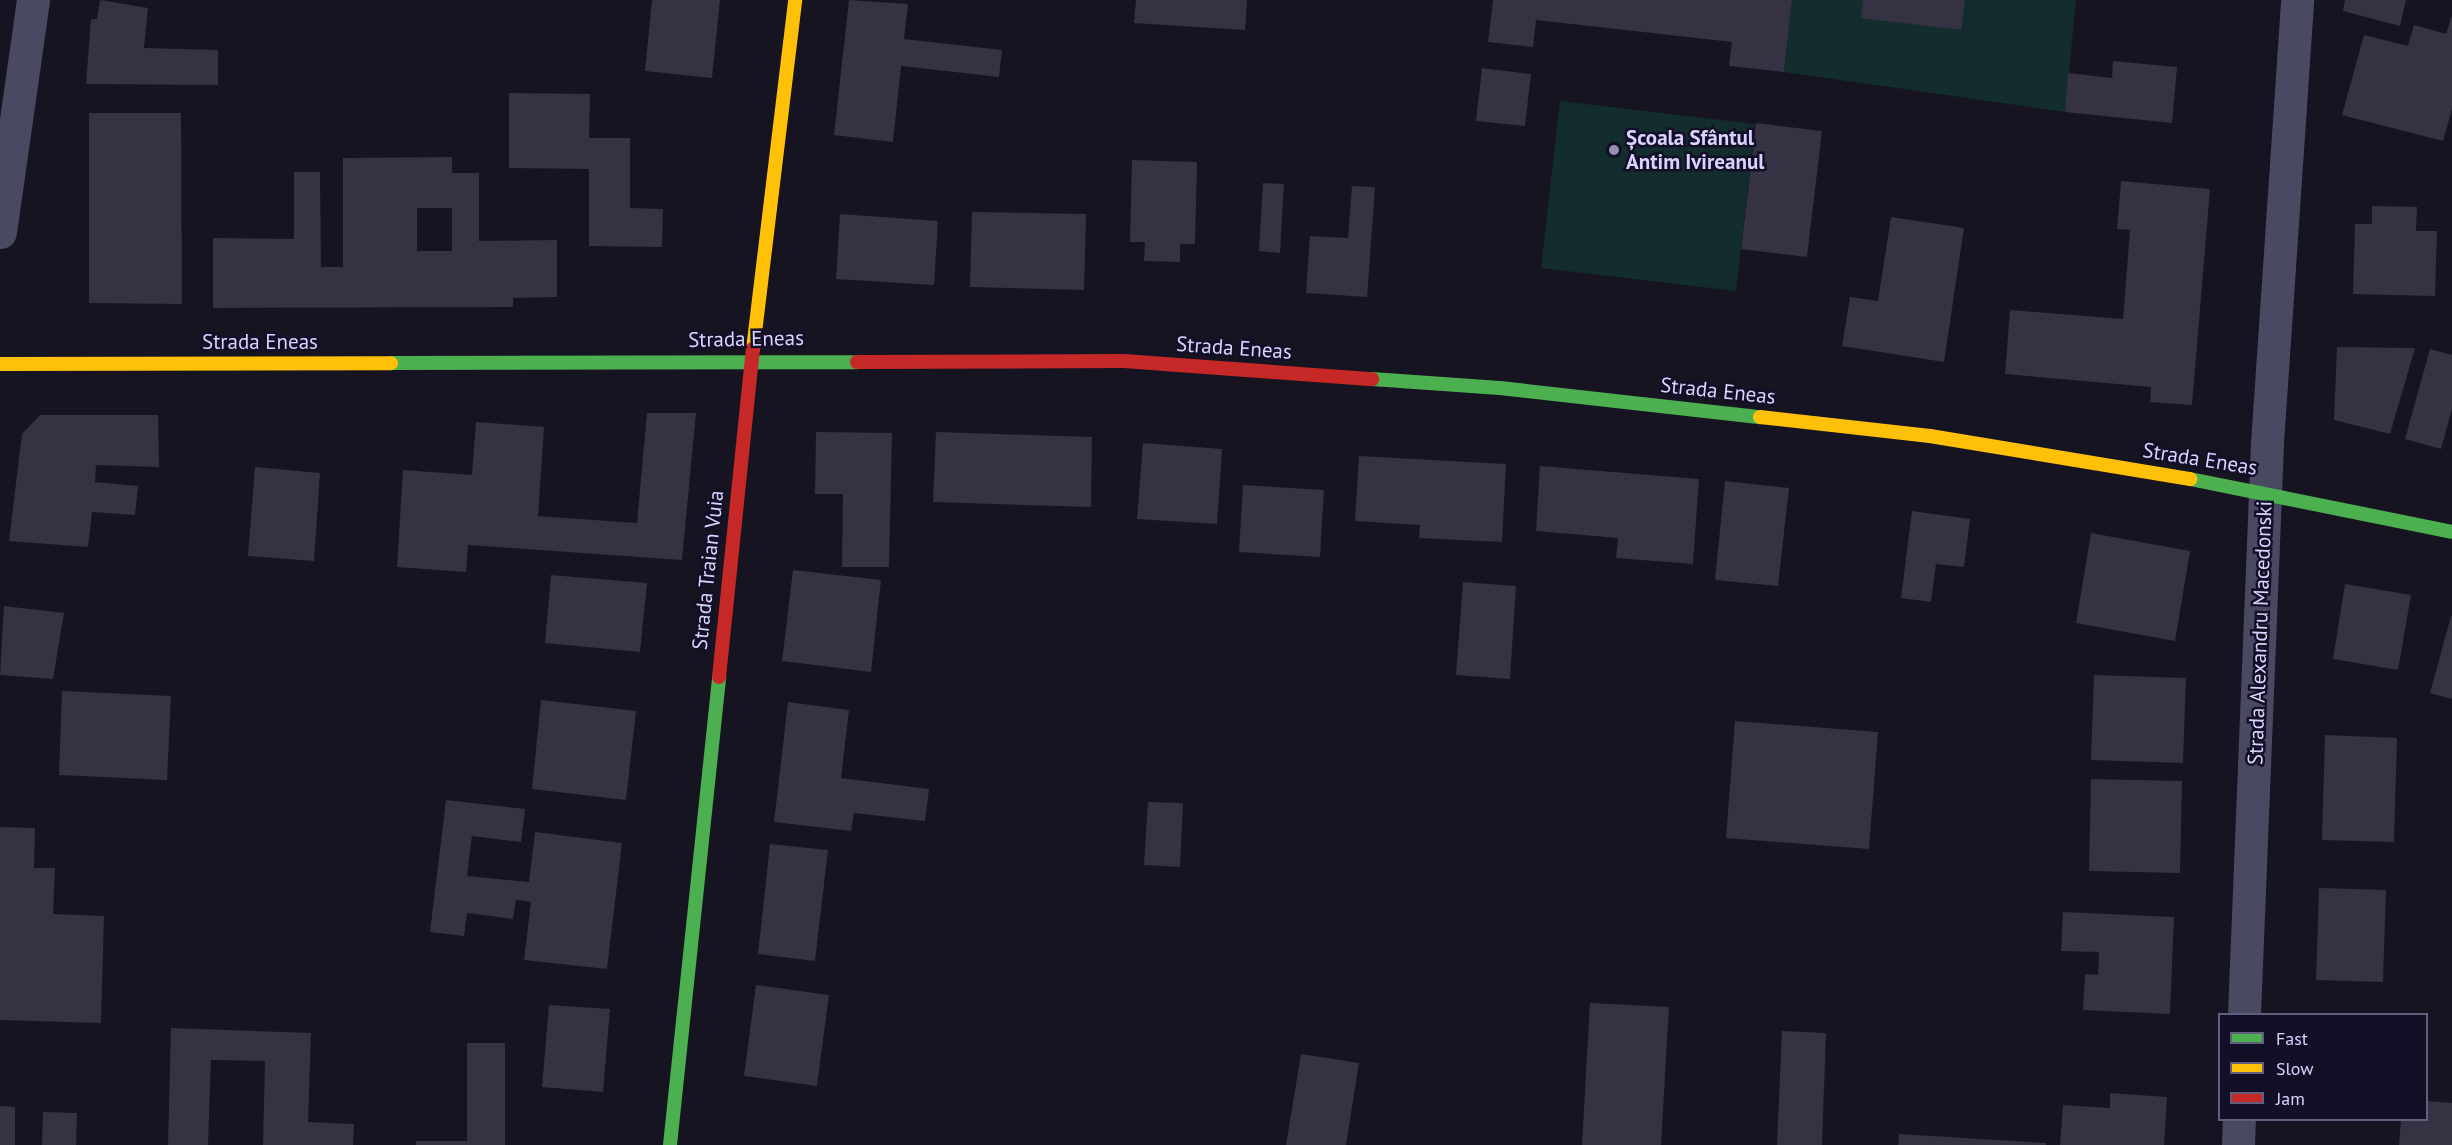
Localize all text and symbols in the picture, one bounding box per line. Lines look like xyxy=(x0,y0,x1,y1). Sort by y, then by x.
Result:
place label: Școala Sfântul Antim Ivireanul xyxy=(1626,125,1764,175)
marker: Școala Sfântul Antim Ivireanul xyxy=(1607,143,1621,157)
street label: Strada Eneas xyxy=(688,325,804,353)
street label: Strada Eneas xyxy=(202,329,318,355)
street label: Strada Eneas xyxy=(1175,331,1293,365)
street label: Strada Eneas xyxy=(1659,372,1777,410)
street label: Strada Eneas xyxy=(2141,437,2259,481)
street label: Strada Traian Vuia xyxy=(687,488,729,652)
street label: Strada Alexandru Macedonski xyxy=(2243,500,2277,766)
legend xyxy=(2218,1013,2428,1121)
text: Fast xyxy=(2276,1027,2308,1050)
text: Slow xyxy=(2276,1057,2314,1080)
text: Jam xyxy=(2276,1087,2305,1110)

